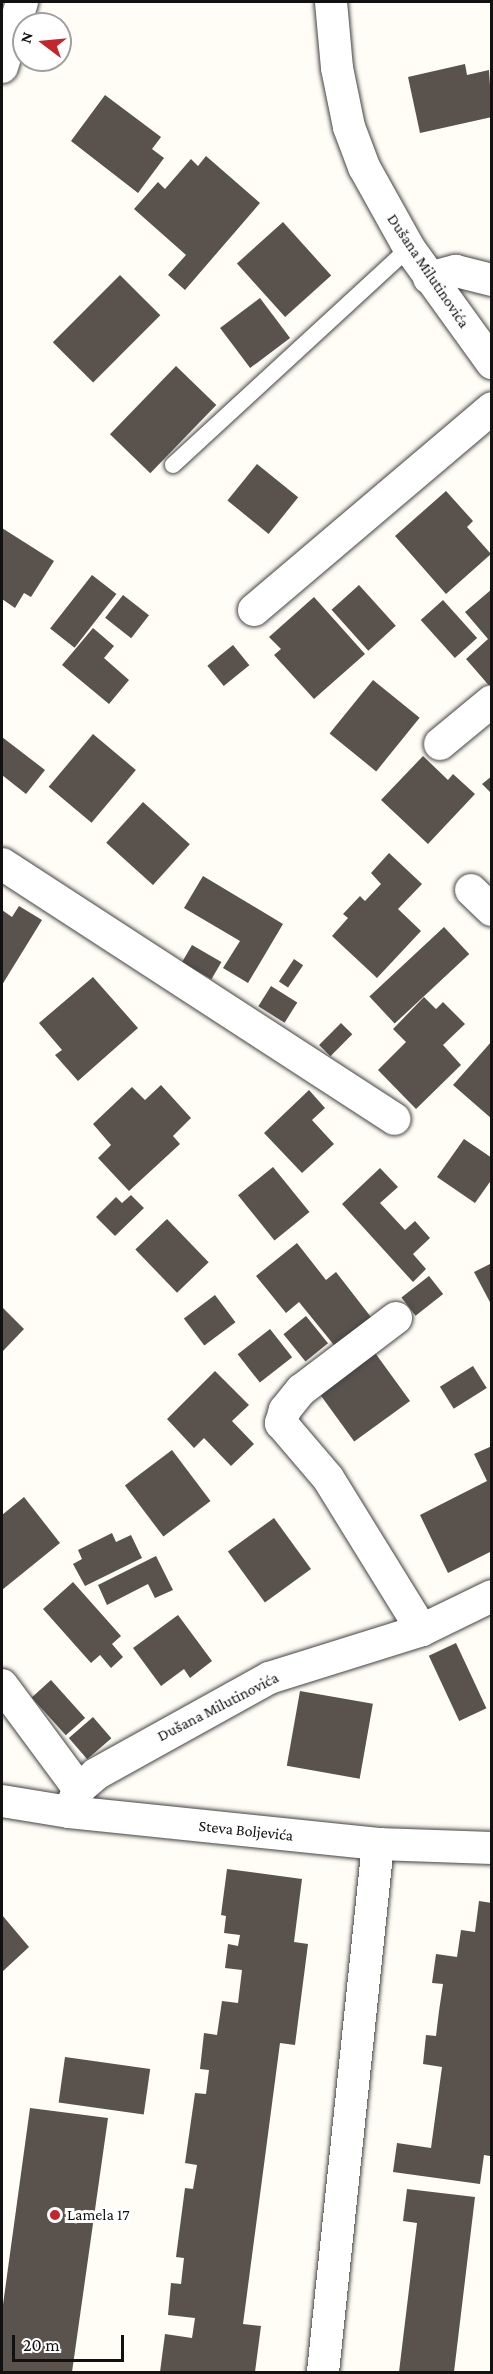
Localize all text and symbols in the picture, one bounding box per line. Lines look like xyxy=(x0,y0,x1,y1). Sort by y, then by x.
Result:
north arrow xyxy=(12,12,72,72)
text: N xyxy=(16,30,36,45)
street label: Dušana Milutinovića xyxy=(383,210,473,332)
street label: Dušana Milutinovića xyxy=(154,1668,282,1746)
street label: Steva Boljevića xyxy=(198,1816,294,1846)
place label: Lamela 17 xyxy=(67,2205,130,2225)
marker: Lamela 17 xyxy=(48,2208,62,2222)
scale bar xyxy=(15,2323,128,2361)
text: 20 m xyxy=(23,2335,60,2355)

